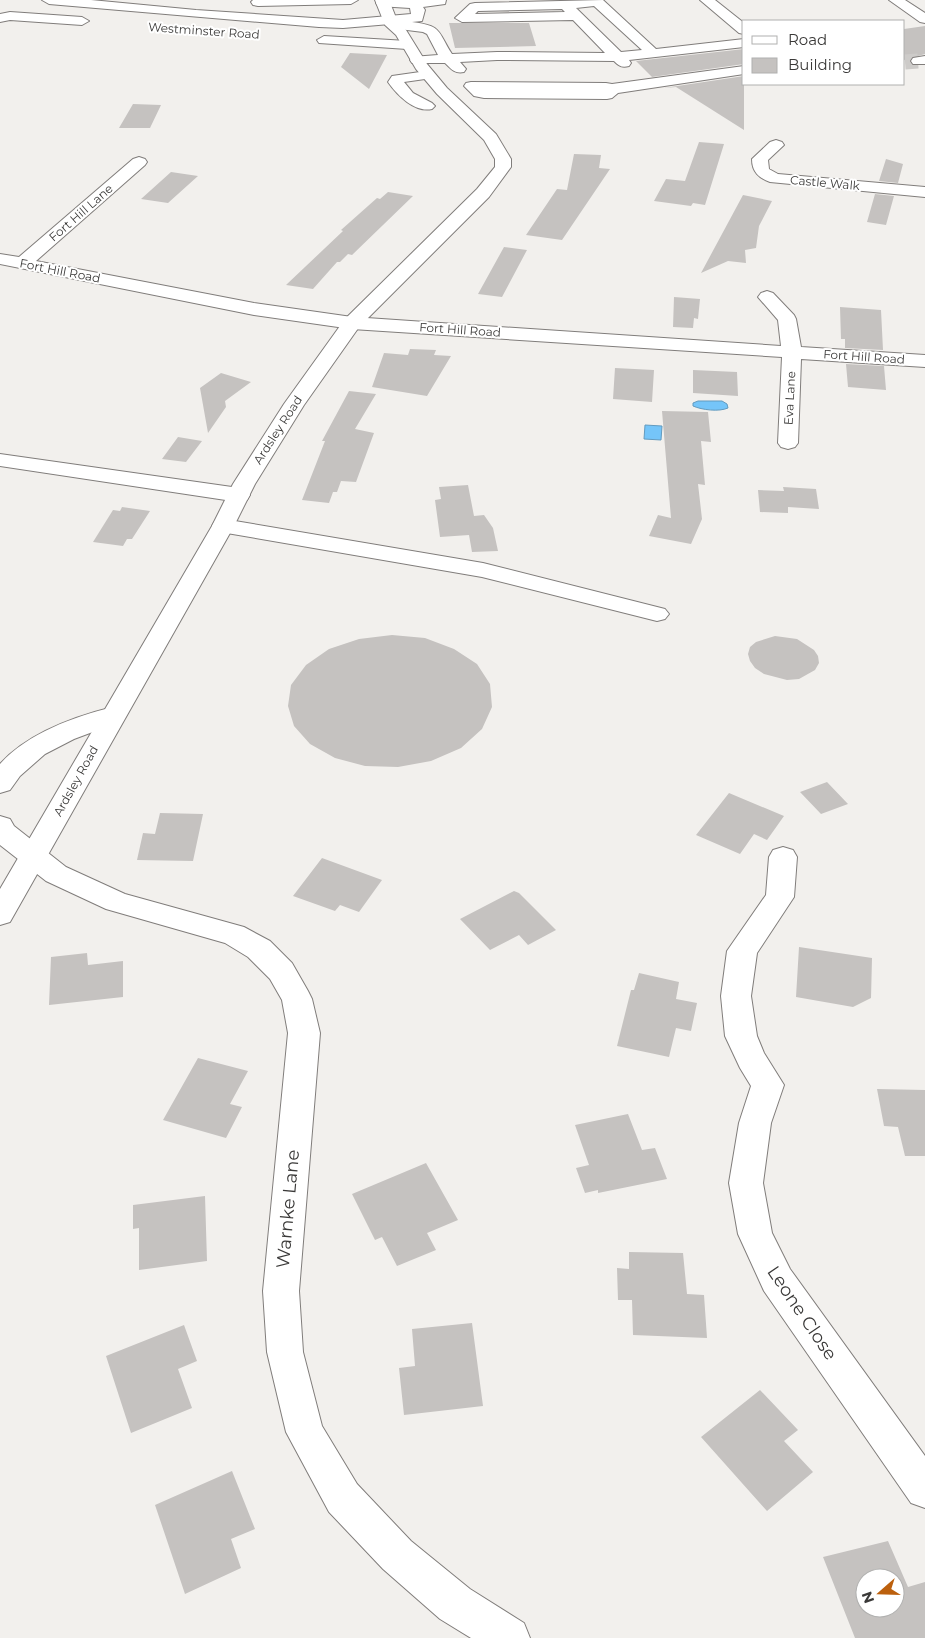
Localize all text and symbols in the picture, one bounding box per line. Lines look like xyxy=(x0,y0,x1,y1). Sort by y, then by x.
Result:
street label: Westminster Road xyxy=(148,19,260,42)
legend xyxy=(742,20,905,85)
text: Road xyxy=(788,30,827,49)
text: Building xyxy=(788,55,852,74)
street label: Castle Walk xyxy=(790,172,861,193)
street label: Fort Hill Lane xyxy=(46,181,116,245)
street label: Fort Hill Road xyxy=(18,255,102,286)
street label: Fort Hill Road xyxy=(419,319,501,340)
street label: Fort Hill Road xyxy=(823,346,905,367)
street label: Eva Lane xyxy=(781,371,798,425)
street label: Ardsley Road xyxy=(250,393,305,467)
street label: Ardsley Road xyxy=(50,743,101,819)
street label: Warnke Lane xyxy=(272,1149,304,1269)
street label: Leone Close xyxy=(762,1262,842,1364)
north arrow xyxy=(855,1568,905,1618)
text: N xyxy=(857,1589,878,1606)

